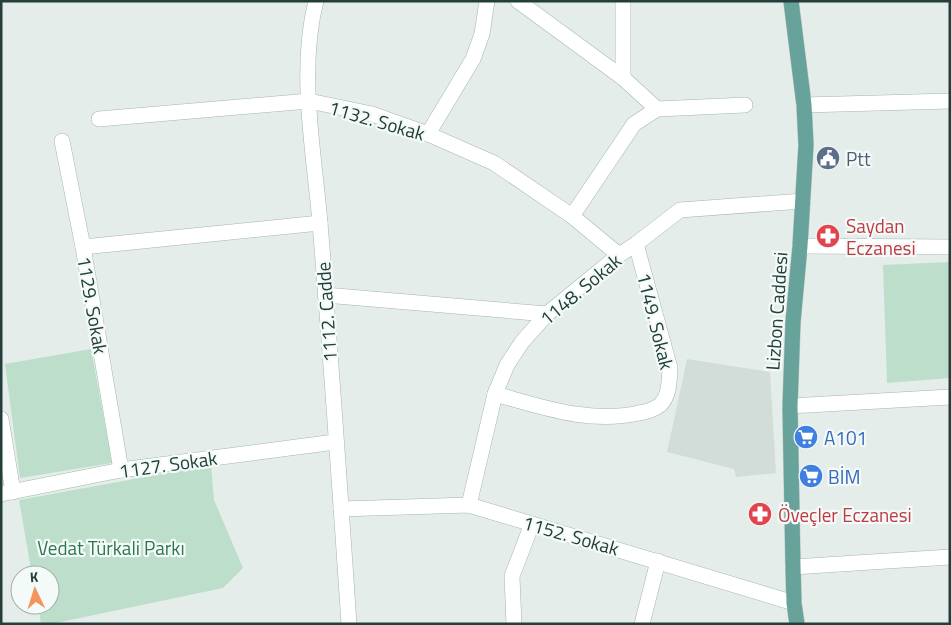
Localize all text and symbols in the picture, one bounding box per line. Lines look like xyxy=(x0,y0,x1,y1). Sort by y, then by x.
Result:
street label: 1132. Sokak xyxy=(325,92,429,148)
place label: Ptt xyxy=(846,144,871,173)
public building icon: Ptt xyxy=(815,145,841,171)
place label: Saydan Eczanesi xyxy=(846,211,916,262)
pharmacy icon: Saydan Eczanesi xyxy=(815,223,841,249)
street label: 1148. Sokak xyxy=(533,246,627,332)
street label: Lizbon Caddesi xyxy=(757,251,795,371)
street label: 1129. Sokak xyxy=(70,254,116,356)
street label: 1112. Cadde xyxy=(308,261,344,363)
street label: 1149. Sokak xyxy=(630,270,682,372)
place label: A101 xyxy=(824,423,867,452)
supermarket icon: A101 xyxy=(793,424,819,450)
street label: 1127. Sokak xyxy=(117,443,219,485)
place label: BİM xyxy=(828,462,860,491)
supermarket icon: BİM xyxy=(798,463,824,489)
place label: Öveçler Eczanesi xyxy=(778,500,912,529)
pharmacy icon: Öveçler Eczanesi xyxy=(747,501,773,527)
street label: 1152. Sokak xyxy=(519,507,623,563)
park label: Vedat Türkali Parkı xyxy=(37,533,185,562)
north arrow xyxy=(10,565,60,615)
text: K xyxy=(29,566,40,587)

